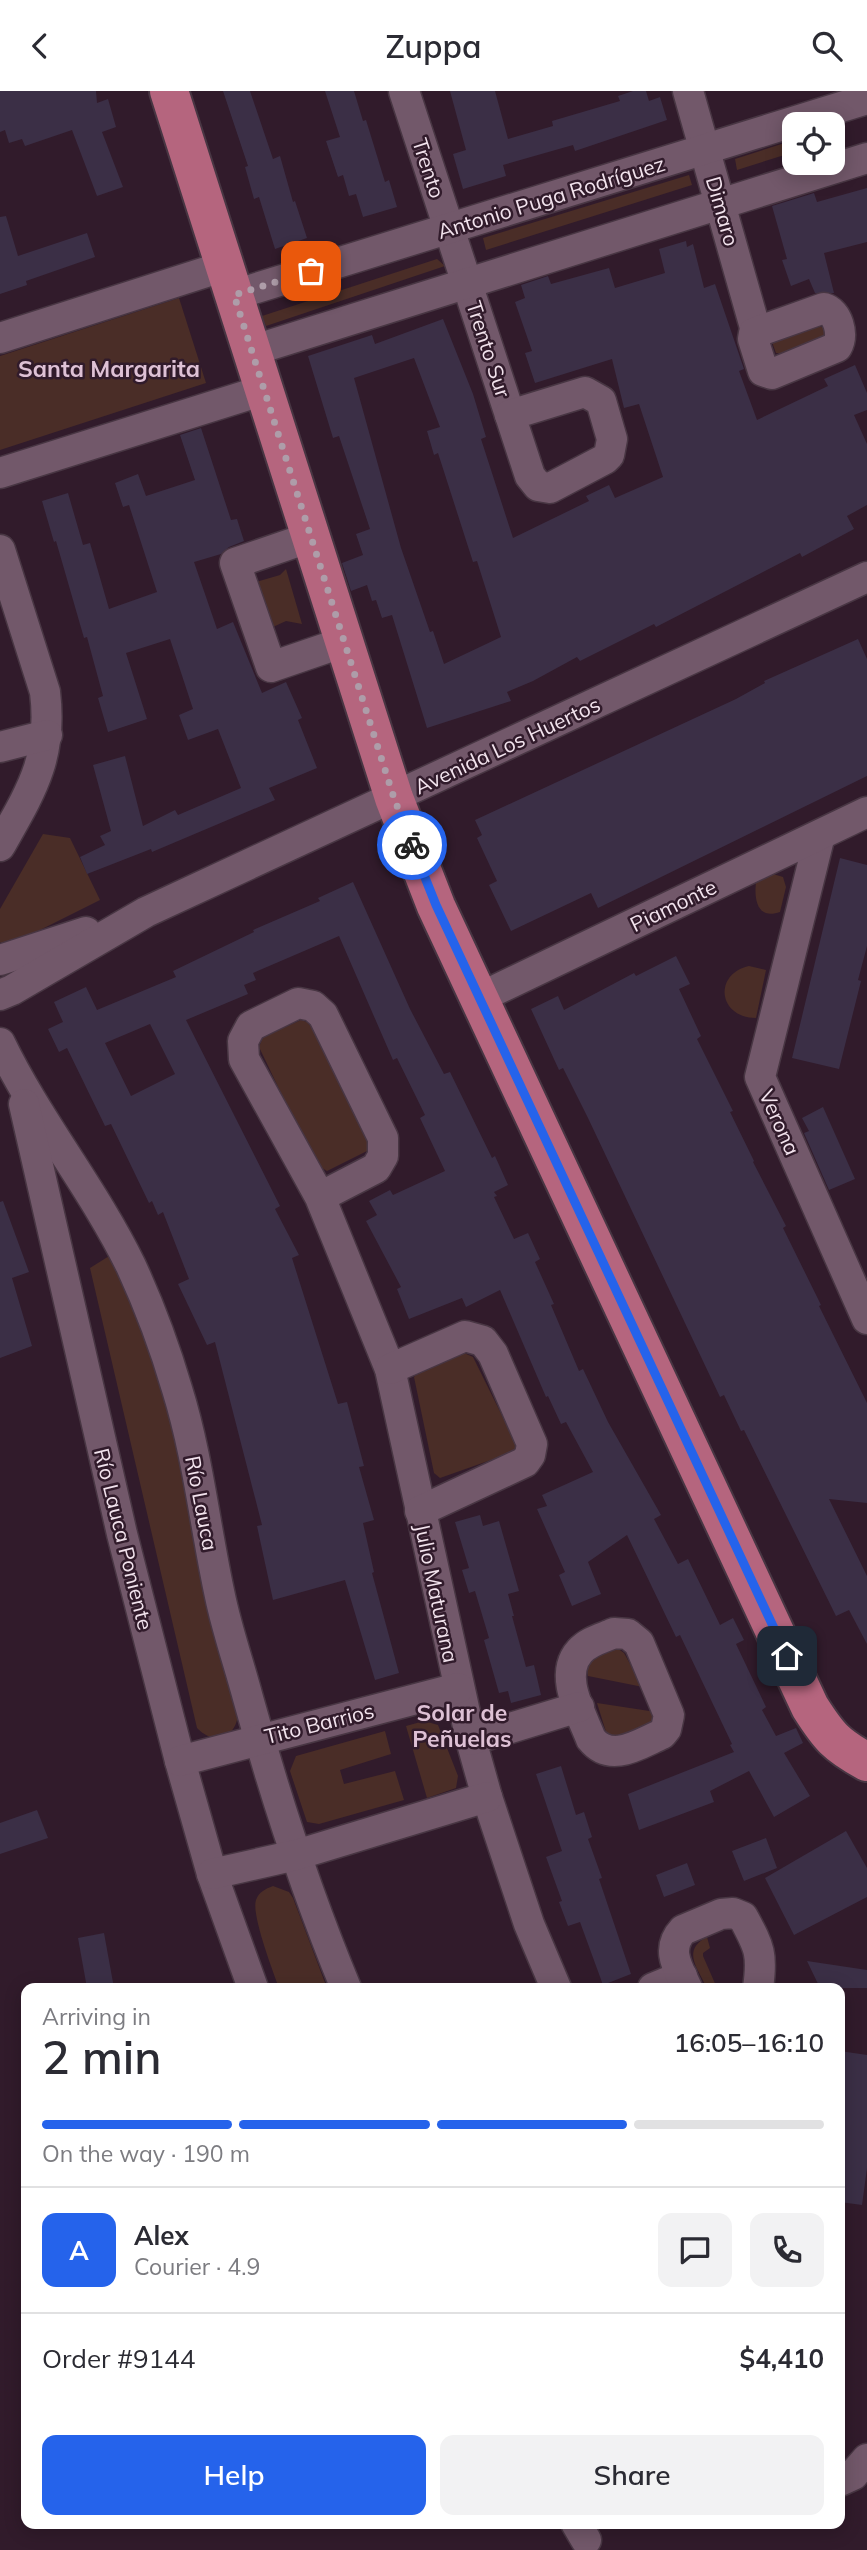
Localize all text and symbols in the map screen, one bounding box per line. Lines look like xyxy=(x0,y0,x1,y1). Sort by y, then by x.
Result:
text: Zuppa xyxy=(385,26,482,66)
icon: back xyxy=(21,27,59,65)
icon: search xyxy=(808,27,846,65)
map controls xyxy=(782,112,845,175)
button: locate xyxy=(782,112,845,175)
street label: Trento xyxy=(407,135,451,201)
street label: Antonio Puga Rodríguez xyxy=(434,150,668,244)
street label: Dimaro xyxy=(701,173,745,249)
pin xyxy=(281,241,341,301)
icon: bag xyxy=(292,252,330,290)
street label: Trento Sur xyxy=(461,298,517,401)
district label: Santa Margarita xyxy=(18,354,200,383)
street label: Avenida Los Huertos xyxy=(410,691,604,799)
courier xyxy=(377,810,447,880)
icon: bike xyxy=(393,826,431,864)
street label: Piamonte xyxy=(626,873,720,937)
street label: Verona xyxy=(754,1085,806,1159)
street label: Río Lauca Poniente xyxy=(89,1445,159,1633)
street label: Río Lauca xyxy=(180,1453,224,1553)
street label: Julio Maturana xyxy=(410,1521,464,1665)
pin xyxy=(757,1626,817,1686)
icon: home xyxy=(768,1637,806,1675)
street label: Tito Barrios xyxy=(262,1697,376,1749)
district label: Solar de Peñuelas xyxy=(412,1698,512,1753)
text: Arriving in xyxy=(42,2002,151,2031)
text: 16:05–16:10 xyxy=(674,2026,824,2059)
text: 2 min xyxy=(42,2028,161,2086)
text: On the way · 190 m xyxy=(42,2139,250,2168)
button: chat xyxy=(658,2213,732,2287)
button: phone xyxy=(750,2213,824,2287)
text: Alex xyxy=(134,2219,189,2252)
text: A xyxy=(69,2234,89,2267)
text: Courier · 4.9 xyxy=(134,2252,260,2281)
text: Order #9144 xyxy=(42,2342,195,2375)
text: $4,410 xyxy=(740,2342,824,2375)
button: Help xyxy=(42,2435,426,2515)
button: Share xyxy=(440,2435,824,2515)

